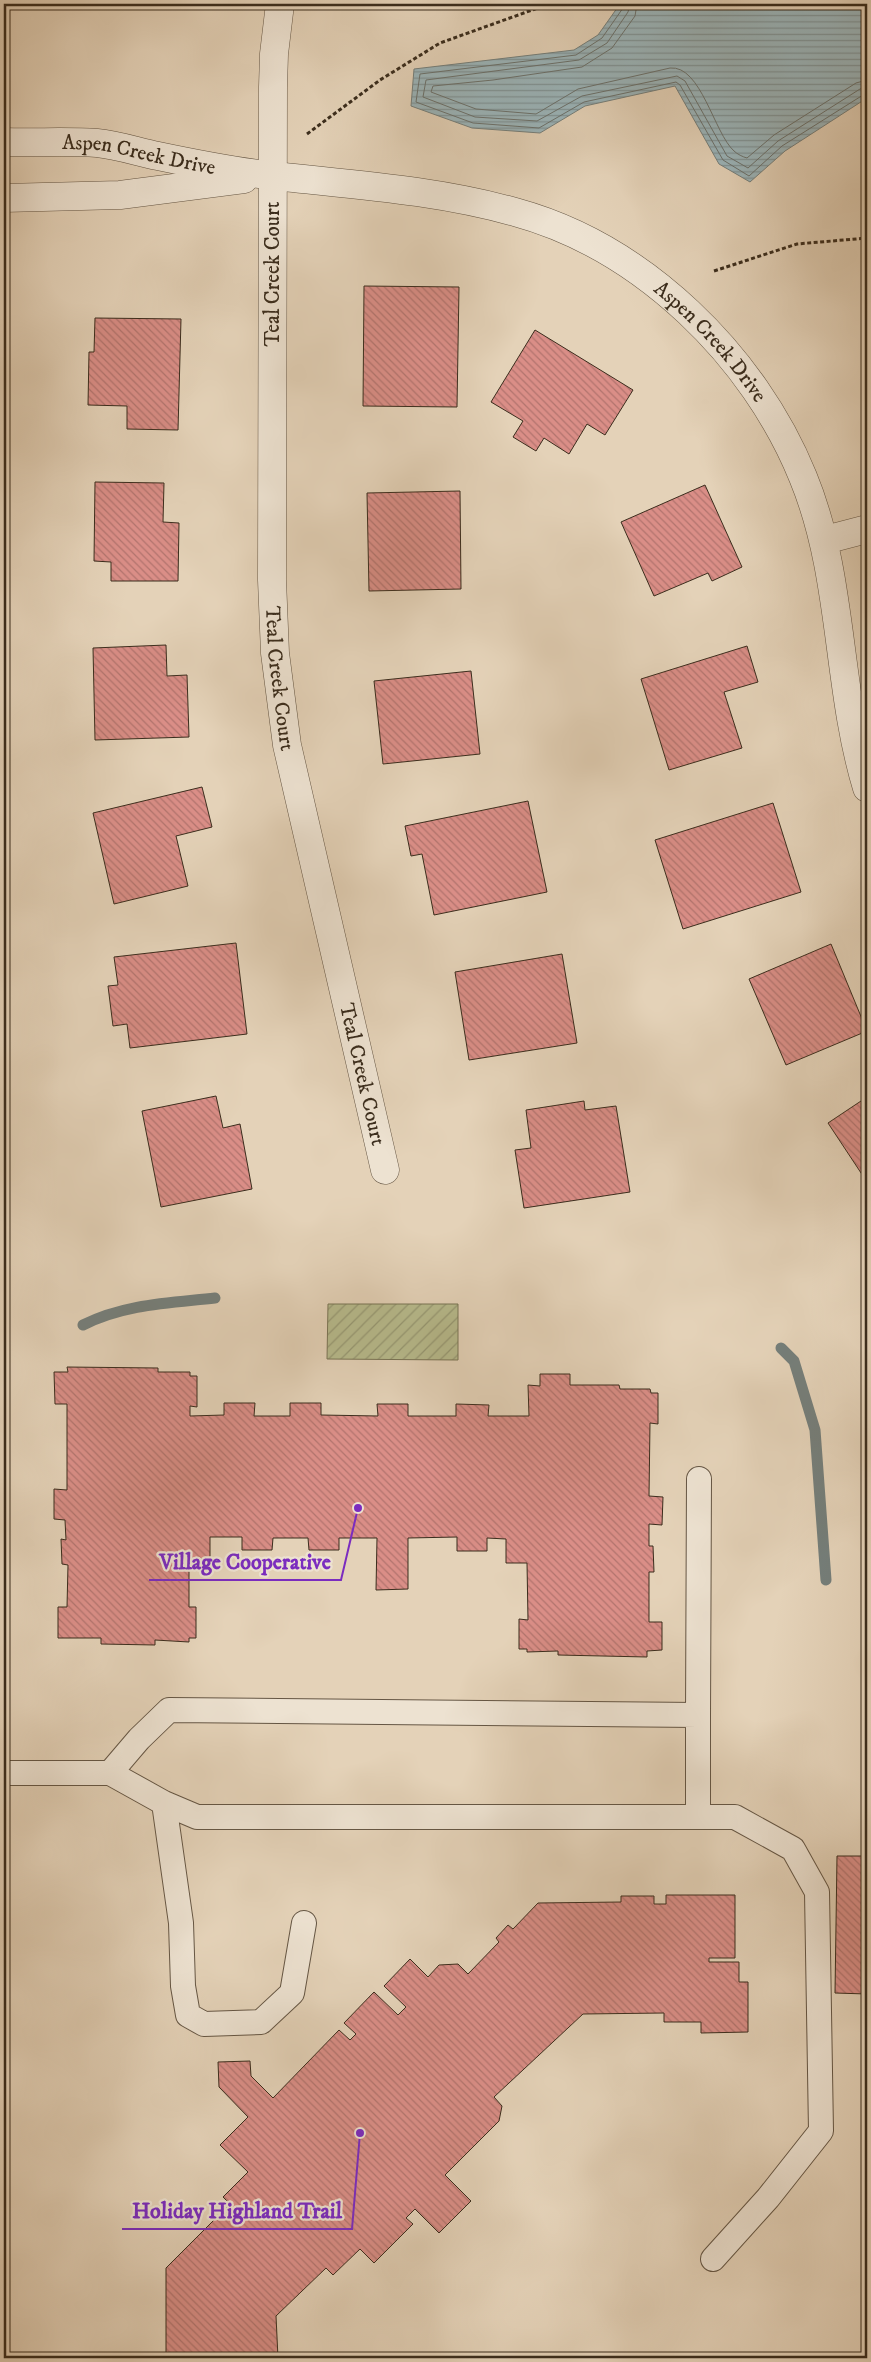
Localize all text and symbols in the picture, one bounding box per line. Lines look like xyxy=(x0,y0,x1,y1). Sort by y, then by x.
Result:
street label: Aspen Creek Drive xyxy=(62,130,218,181)
street label: Teal Creek Court xyxy=(260,201,286,347)
street label: Aspen Creek Drive xyxy=(648,276,772,408)
street label: Teal Creek Court xyxy=(259,606,300,754)
street label: Teal Creek Court xyxy=(333,1001,391,1148)
callout: Village Cooperative xyxy=(149,1543,341,1580)
text: Village Cooperative xyxy=(158,1549,331,1576)
callout: Holiday Highland Trail xyxy=(122,2192,352,2229)
text: Holiday Highland Trail xyxy=(132,2198,342,2225)

